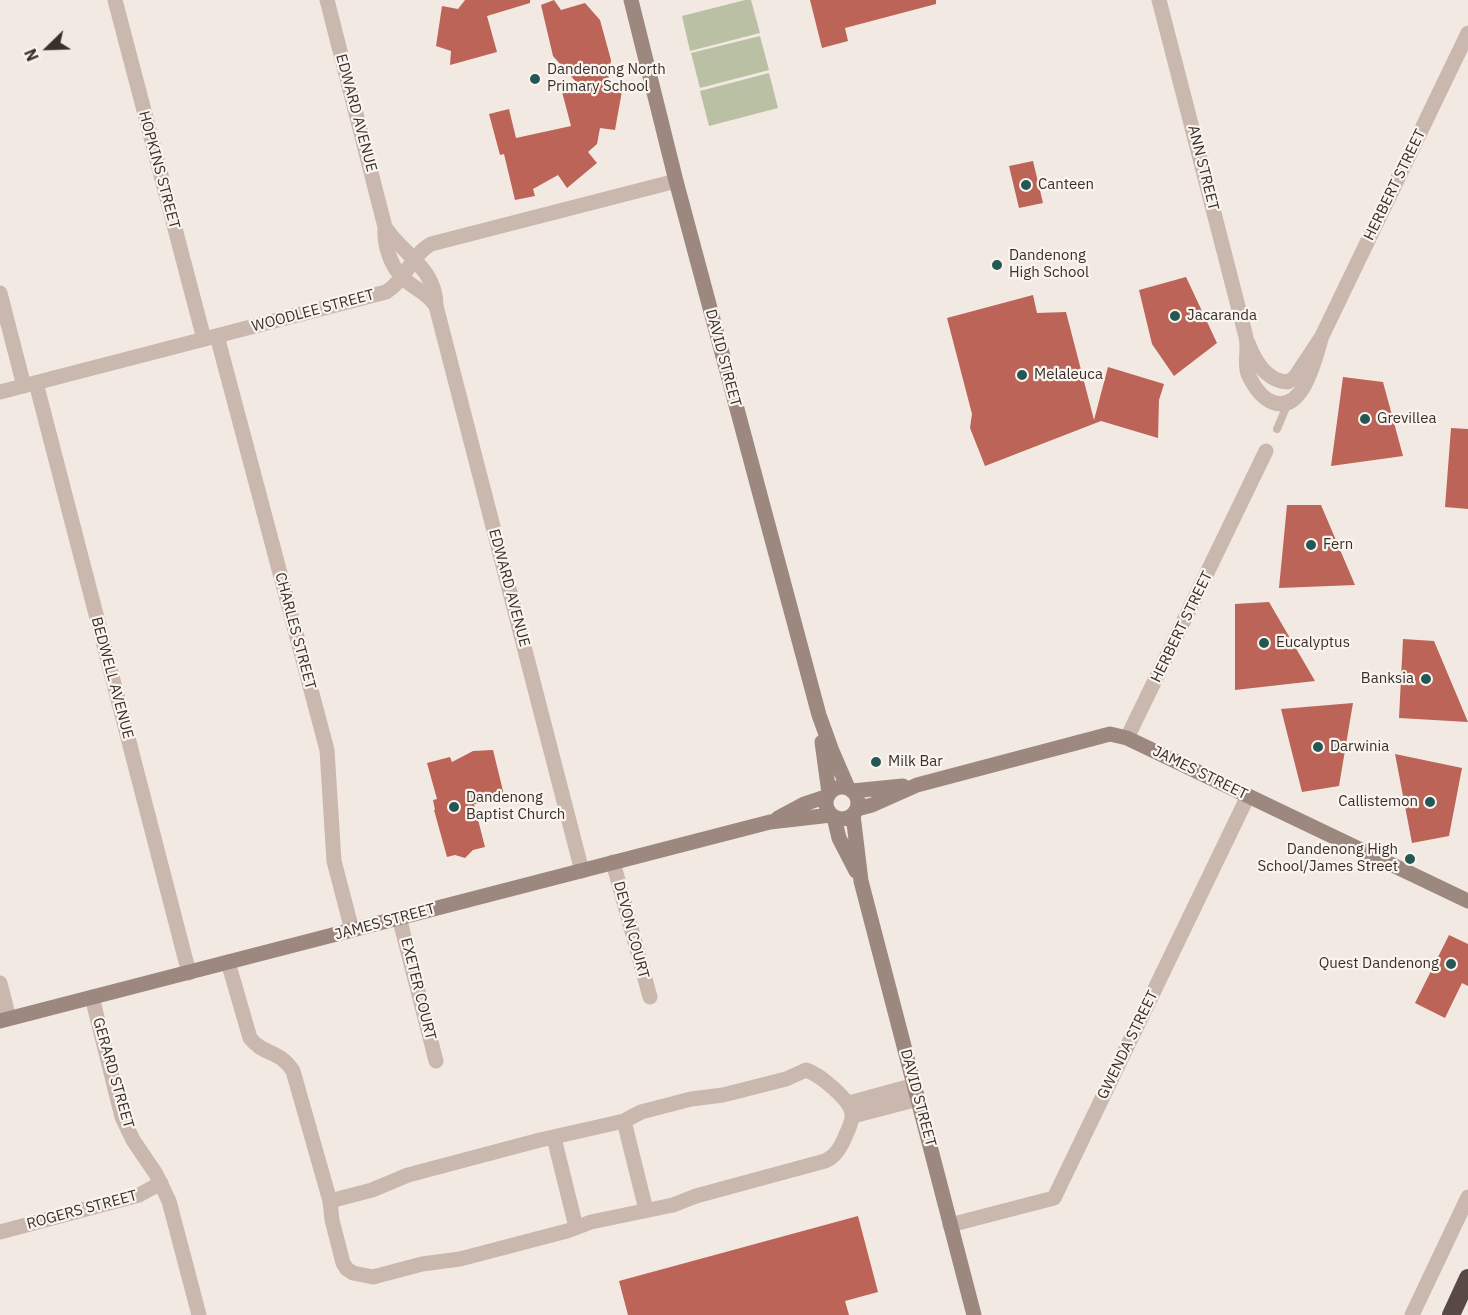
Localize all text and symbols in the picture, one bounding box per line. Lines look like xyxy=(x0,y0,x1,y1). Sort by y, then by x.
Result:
north arrow xyxy=(18,18,78,78)
text: N xyxy=(20,46,43,64)
street label: EDWARD AVENUE xyxy=(332,52,380,174)
place label: Dandenong North Primary School xyxy=(547,61,666,96)
marker: Dandenong North Primary School xyxy=(528,72,542,86)
street label: HOPKINS STREET xyxy=(135,109,183,231)
street label: ANN STREET xyxy=(1184,124,1222,212)
street label: HERBERT STREET xyxy=(1360,126,1430,244)
place label: Canteen xyxy=(1038,176,1094,194)
marker: Canteen xyxy=(1019,178,1033,192)
place label: Dandenong High School xyxy=(1009,247,1089,282)
marker: Dandenong High School xyxy=(990,258,1004,272)
street label: WOODLEE STREET xyxy=(250,286,376,336)
street label: DAVID STREET xyxy=(701,307,745,409)
place label: Jacaranda xyxy=(1187,307,1257,325)
marker: Jacaranda xyxy=(1168,309,1182,323)
place label: Melaleuca xyxy=(1034,366,1103,384)
marker: Melaleuca xyxy=(1015,368,1029,382)
place label: Grevillea xyxy=(1377,410,1436,428)
marker: Grevillea xyxy=(1358,412,1372,426)
street label: EDWARD AVENUE xyxy=(485,527,533,649)
place label: Fern xyxy=(1323,536,1353,554)
marker: Fern xyxy=(1304,538,1318,552)
street label: HERBERT STREET xyxy=(1147,568,1217,686)
street label: CHARLES STREET xyxy=(271,571,319,691)
street label: BEDWELL AVENUE xyxy=(87,615,137,741)
place label: Eucalyptus xyxy=(1276,634,1350,652)
marker: Eucalyptus xyxy=(1257,636,1271,650)
place label: Banksia xyxy=(1361,670,1414,688)
marker: Banksia xyxy=(1419,672,1433,686)
place label: Darwinia xyxy=(1330,738,1389,756)
marker: Darwinia xyxy=(1311,740,1325,754)
street label: JAMES STREET xyxy=(1150,742,1250,804)
place label: Milk Bar xyxy=(888,753,943,771)
marker: Milk Bar xyxy=(869,755,883,769)
place label: Dandenong Baptist Church xyxy=(466,789,565,824)
place label: Callistemon xyxy=(1338,793,1418,811)
marker: Callistemon xyxy=(1423,795,1437,809)
marker: Dandenong Baptist Church xyxy=(447,800,461,814)
place label: Dandenong High School/James Street xyxy=(1258,841,1398,876)
marker: Dandenong High School/James Street xyxy=(1403,852,1417,866)
street label: DEVON COURT xyxy=(609,879,653,981)
street label: JAMES STREET xyxy=(333,900,437,944)
street label: EXETER COURT xyxy=(397,936,439,1042)
place label: Quest Dandenong xyxy=(1319,955,1439,973)
marker: Quest Dandenong xyxy=(1444,957,1458,971)
street label: GWENDA STREET xyxy=(1094,988,1162,1102)
street label: GERARD STREET xyxy=(89,1016,137,1130)
street label: DAVID STREET xyxy=(896,1047,940,1149)
street label: ROGERS STREET xyxy=(25,1187,139,1233)

